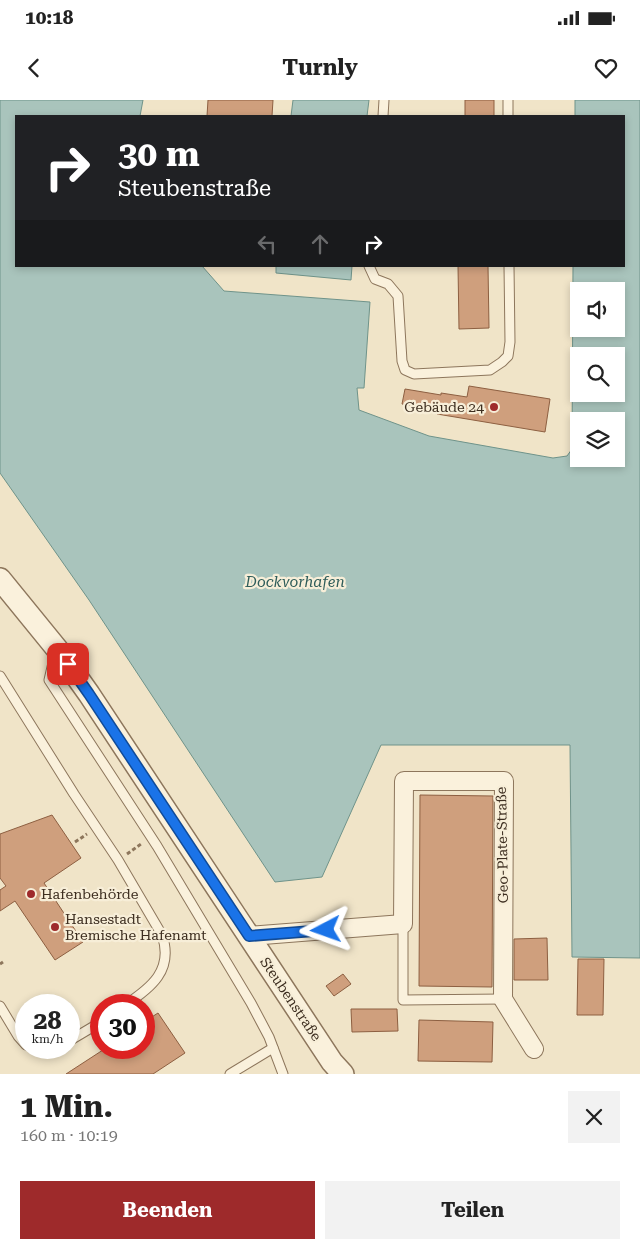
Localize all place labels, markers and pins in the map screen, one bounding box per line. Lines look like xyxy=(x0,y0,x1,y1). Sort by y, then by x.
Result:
place label: Gebäude 24 xyxy=(404,399,484,415)
marker: Gebäude 24 xyxy=(488,401,500,413)
pin xyxy=(47,643,89,685)
place label: Hafenbehörde xyxy=(41,886,139,902)
marker: Hafenbehörde xyxy=(25,888,37,900)
place label: Hansestadt Bremische Hafenamt xyxy=(65,911,206,943)
marker: Hansestadt Bremische Hafenamt xyxy=(49,921,61,933)

